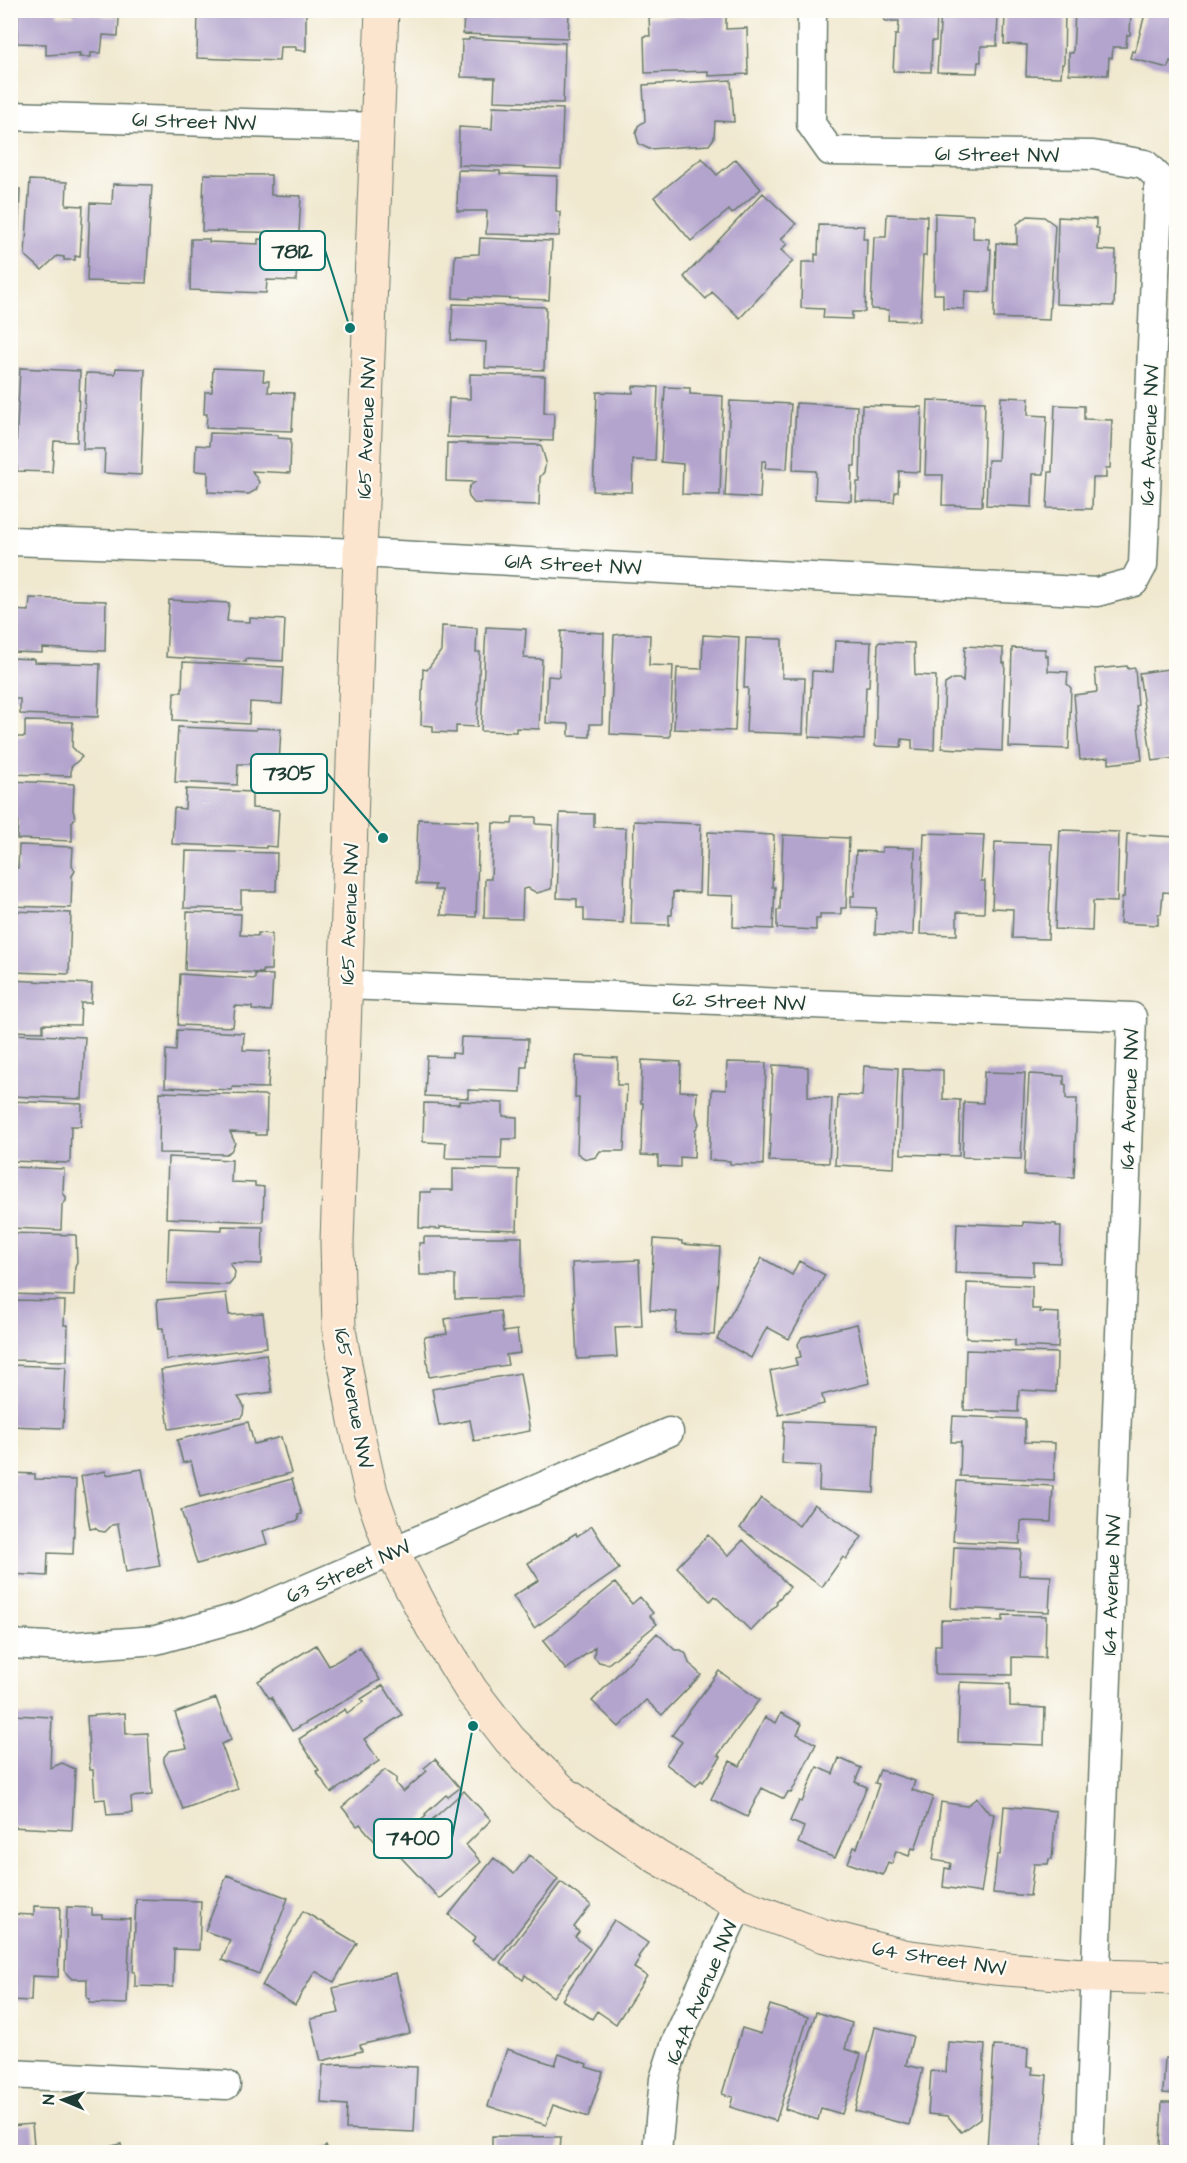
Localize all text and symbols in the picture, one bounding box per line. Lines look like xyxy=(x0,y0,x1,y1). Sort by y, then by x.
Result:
street label: 61 Street NW xyxy=(131,106,257,138)
street label: 61 Street NW xyxy=(935,140,1059,170)
callout: 7812 xyxy=(260,231,325,270)
text: 7812 xyxy=(270,237,314,266)
street label: 165 Avenue NW xyxy=(351,357,383,499)
street label: 164 Avenue NW xyxy=(1134,364,1166,506)
street label: 61A Street NW xyxy=(504,547,642,583)
callout: 7305 xyxy=(251,754,327,793)
text: 7305 xyxy=(262,759,316,788)
street label: 165 Avenue NW xyxy=(334,843,366,985)
street label: 62 Street NW xyxy=(672,986,806,1018)
street label: 164 Avenue NW xyxy=(1114,1028,1146,1170)
street label: 165 Avenue NW xyxy=(327,1326,379,1471)
street label: 164 Avenue NW xyxy=(1096,1514,1128,1656)
street label: 63 Street NW xyxy=(282,1533,415,1611)
callout: 7400 xyxy=(374,1819,452,1858)
text: 7400 xyxy=(385,1824,440,1853)
street label: 164A Avenue NW xyxy=(659,1916,745,2069)
street label: 64 Street NW xyxy=(870,1935,1008,1983)
north arrow xyxy=(33,2070,93,2130)
text: N xyxy=(38,2094,60,2105)

